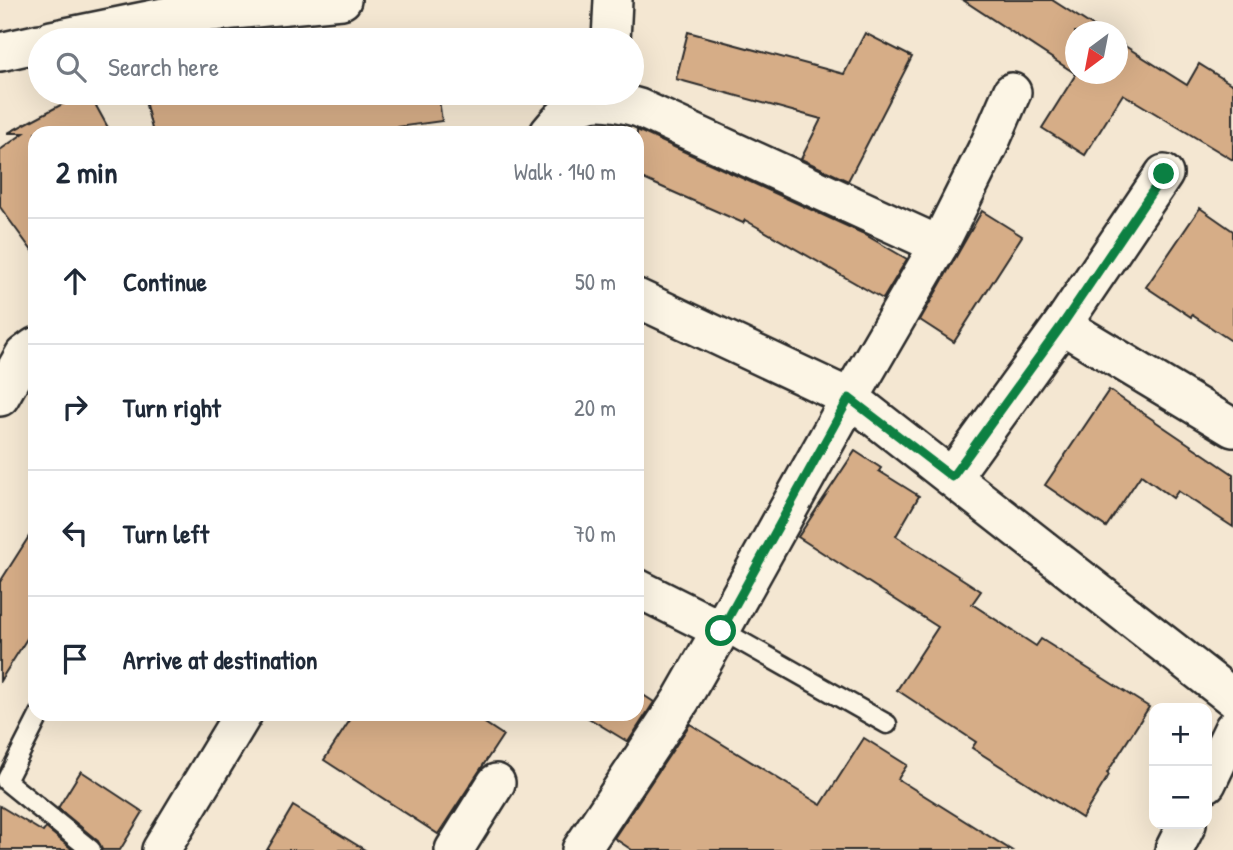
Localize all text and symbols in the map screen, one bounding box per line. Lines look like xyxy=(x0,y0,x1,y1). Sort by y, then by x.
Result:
north arrow xyxy=(1065,21,1128,84)
search box xyxy=(28,28,644,105)
icon: search xyxy=(52,48,90,86)
text: Search here xyxy=(108,49,219,84)
text: 2 min xyxy=(56,152,118,192)
text: Walk · 140 m xyxy=(514,156,616,187)
route end xyxy=(1148,158,1179,189)
icon: ahead xyxy=(56,262,94,300)
text: Continue xyxy=(123,264,207,299)
text: 50 m xyxy=(575,266,616,297)
icon: right xyxy=(56,388,94,426)
text: Turn right xyxy=(123,390,221,425)
text: 20 m xyxy=(574,392,616,423)
icon: left xyxy=(56,514,94,552)
text: Turn left xyxy=(123,516,209,551)
text: 70 m xyxy=(573,518,616,549)
route start xyxy=(705,615,736,646)
icon: arrive xyxy=(56,640,94,678)
text: Arrive at destination xyxy=(123,642,318,677)
map controls xyxy=(1149,703,1212,829)
button: + xyxy=(1149,703,1212,766)
button: − xyxy=(1149,766,1212,829)

